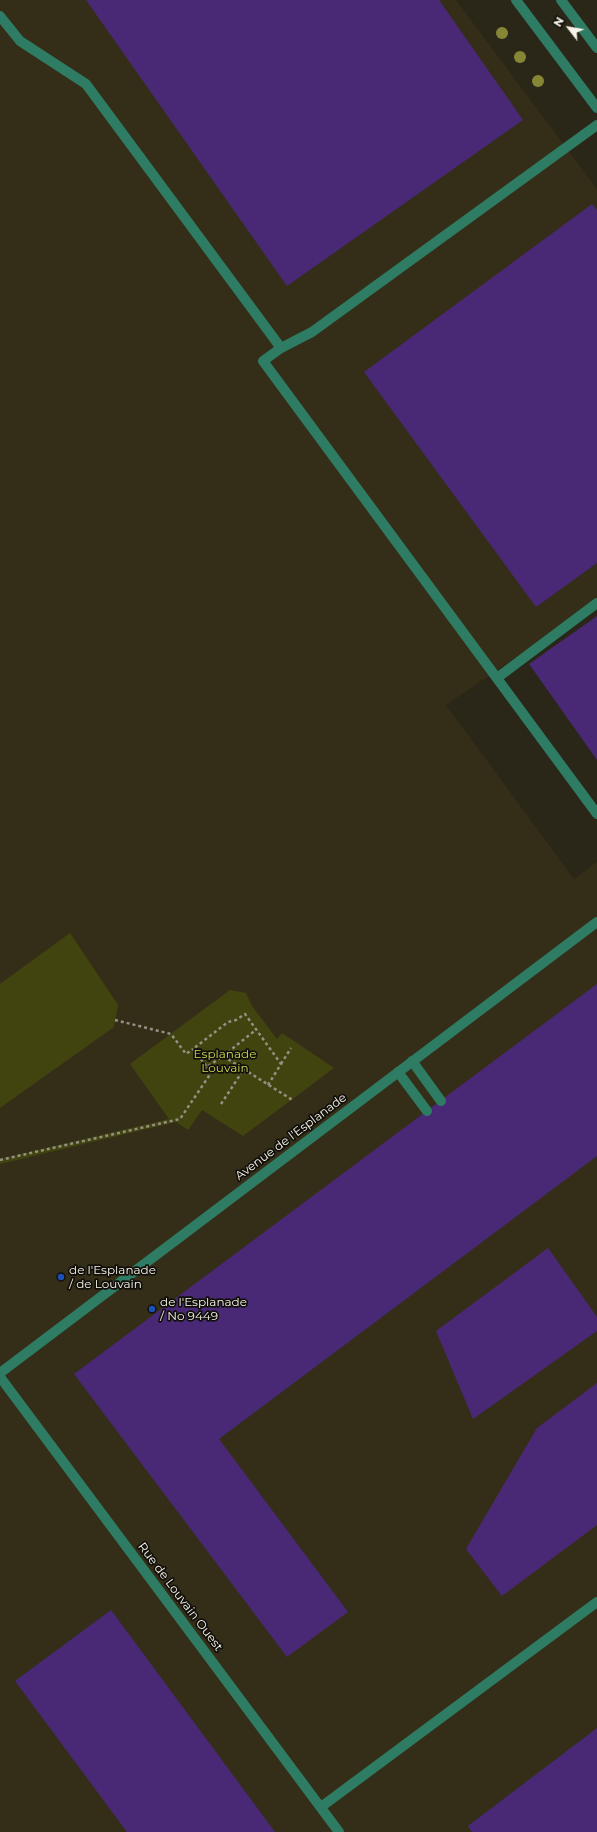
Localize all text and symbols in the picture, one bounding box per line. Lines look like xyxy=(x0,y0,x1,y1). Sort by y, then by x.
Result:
north arrow xyxy=(549,8,589,48)
text: N xyxy=(550,14,567,29)
park label: Esplanade Louvain xyxy=(194,1047,256,1075)
street label: Avenue de l'Esplanade xyxy=(233,1091,349,1183)
place label: de l'Esplanade / de Louvain xyxy=(69,1263,156,1291)
marker: de l'Esplanade / de Louvain xyxy=(56,1272,66,1282)
place label: de l'Esplanade / No 9449 xyxy=(160,1295,247,1323)
marker: de l'Esplanade / No 9449 xyxy=(147,1304,157,1314)
street label: Rue de Louvain Ouest xyxy=(134,1540,226,1654)

